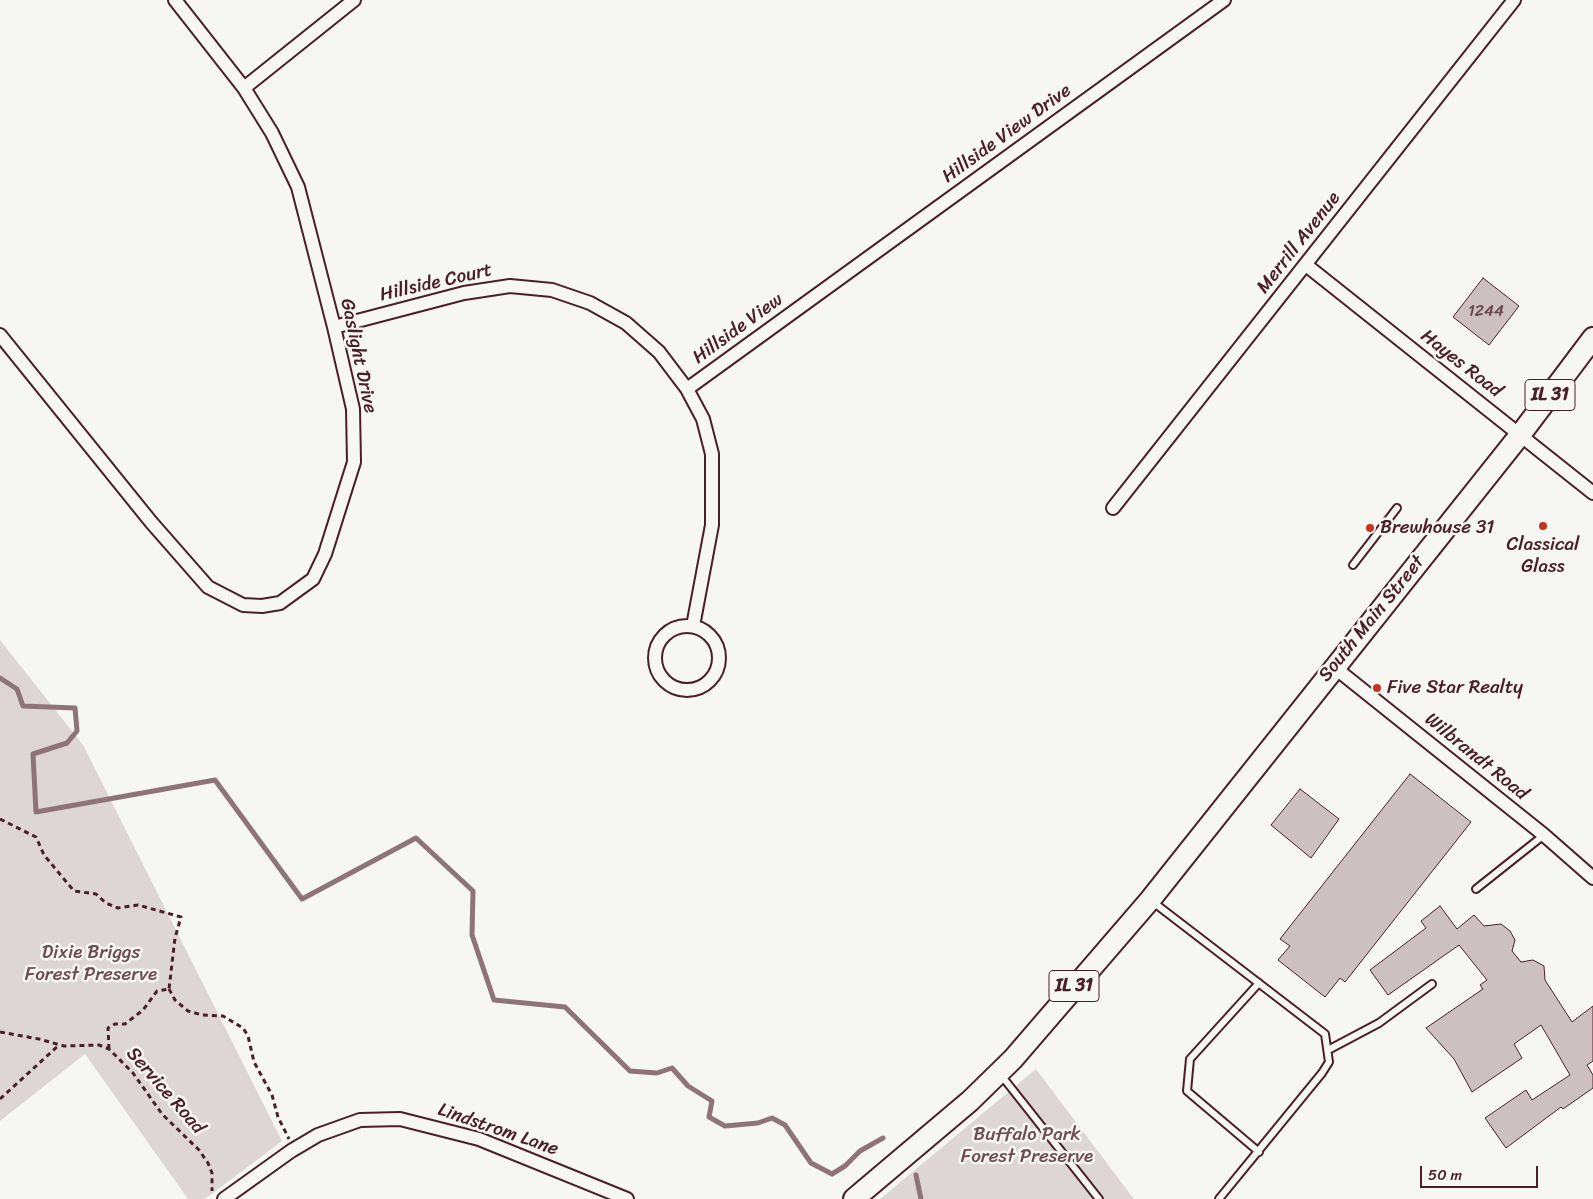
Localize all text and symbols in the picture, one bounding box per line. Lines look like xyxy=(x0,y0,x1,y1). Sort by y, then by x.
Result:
street label: Hillside View Drive xyxy=(938,80,1076,188)
street label: Merrill Avenue xyxy=(1252,188,1346,298)
street label: Hillside Court xyxy=(378,259,494,307)
street label: Hillside View xyxy=(688,289,788,369)
street label: Gaslight Drive xyxy=(335,297,381,415)
house number: 1244 xyxy=(1468,302,1504,322)
street label: Hayes Road xyxy=(1416,325,1506,403)
road number: IL 31 xyxy=(1525,380,1575,410)
place label: Brewhouse 31 xyxy=(1380,517,1494,539)
marker: Classical Glass xyxy=(1537,520,1549,532)
marker: Brewhouse 31 xyxy=(1364,522,1376,534)
place label: Classical Glass xyxy=(1506,534,1580,578)
street label: South Main Street xyxy=(1314,551,1430,687)
place label: Five Star Realty xyxy=(1387,677,1523,699)
marker: Five Star Realty xyxy=(1371,682,1383,694)
street label: Wilbrandt Road xyxy=(1420,708,1532,806)
park label: Dixie Briggs Forest Preserve xyxy=(25,942,157,986)
road number: IL 31 xyxy=(1049,970,1099,1001)
street label: Service Road xyxy=(121,1043,209,1139)
street label: Lindstrom Lane xyxy=(435,1099,561,1161)
park label: Buffalo Park Forest Preserve xyxy=(961,1124,1093,1168)
scale bar xyxy=(1423,1156,1540,1188)
text: 50 m xyxy=(1428,1162,1462,1188)

